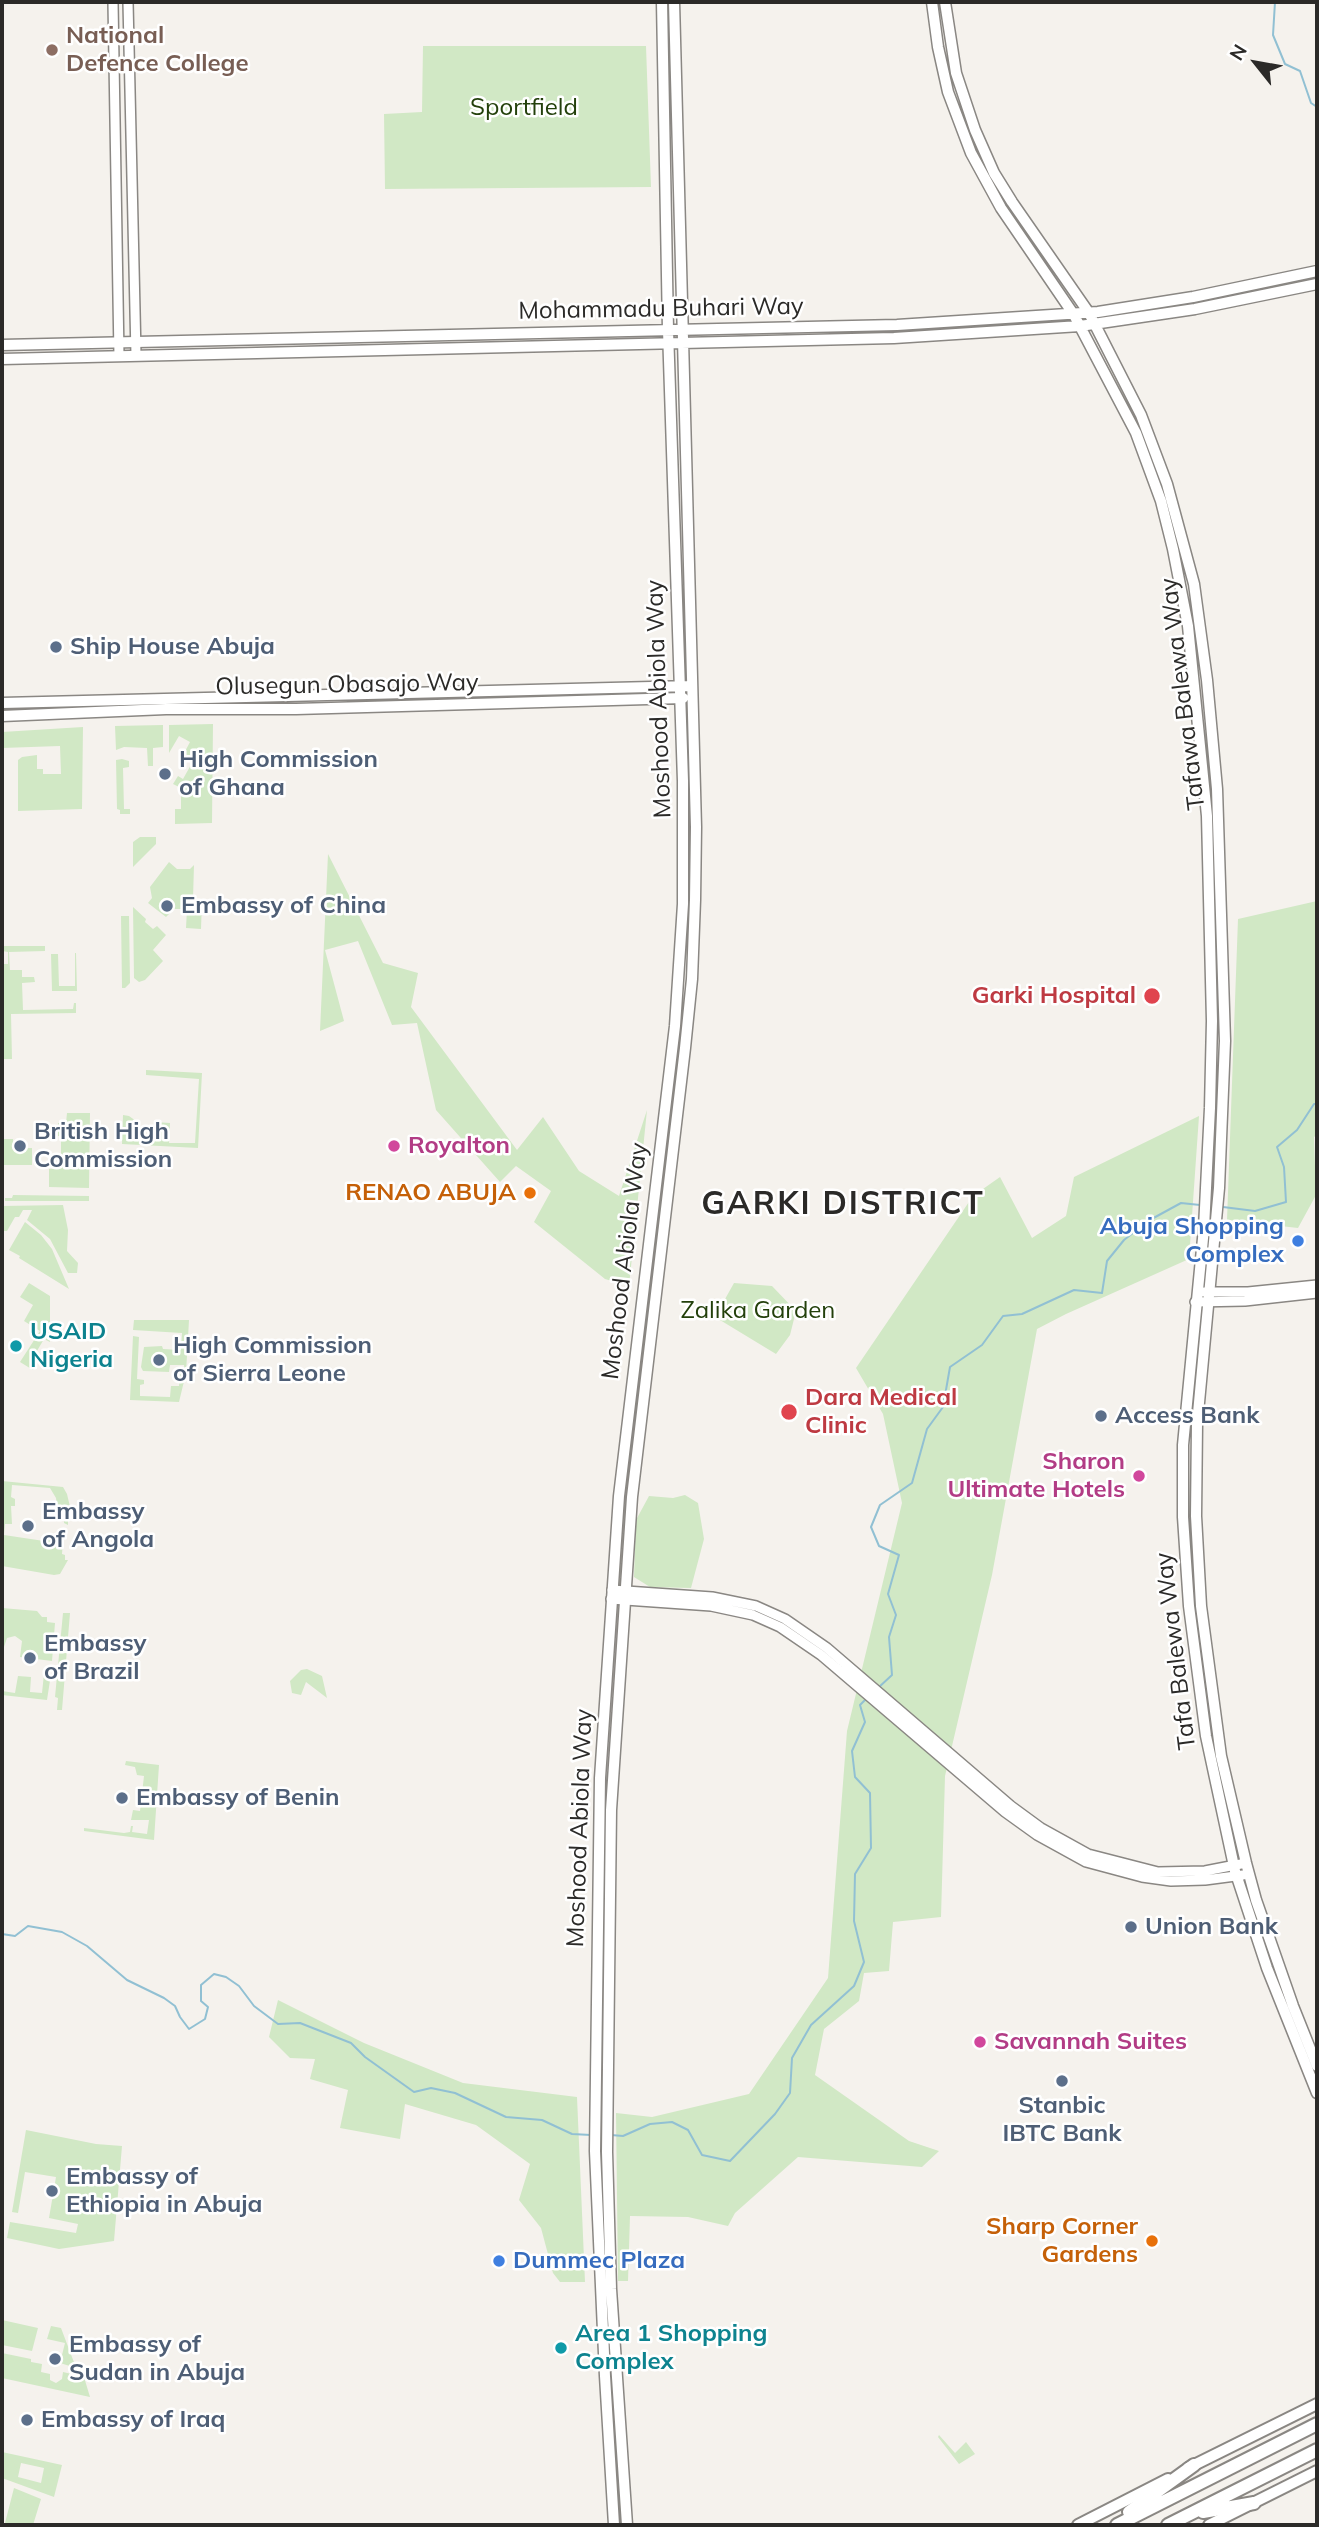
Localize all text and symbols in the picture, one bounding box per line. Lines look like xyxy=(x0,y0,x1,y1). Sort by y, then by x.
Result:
place label: National Defence College xyxy=(66,22,249,78)
north arrow xyxy=(1221,28,1291,98)
text: N xyxy=(1224,40,1252,65)
marker: National Defence College xyxy=(44,42,60,58)
park label: Sportfield xyxy=(470,94,578,122)
street label: Mohammadu Buhari Way xyxy=(518,292,804,326)
street label: Tafawa Balewa Way xyxy=(1154,576,1212,812)
street label: Moshood Abiola Way xyxy=(640,579,678,819)
place label: Ship House Abuja xyxy=(70,633,275,661)
marker: Ship House Abuja xyxy=(48,639,64,655)
street label: Olusegun Obasajo Way xyxy=(215,668,479,702)
place label: High Commission of Ghana xyxy=(179,746,378,802)
marker: High Commission of Ghana xyxy=(157,766,173,782)
place label: Embassy of China xyxy=(181,892,386,920)
marker: Embassy of China xyxy=(159,898,175,914)
place label: Garki Hospital xyxy=(972,982,1136,1010)
marker: Garki Hospital xyxy=(1142,986,1162,1006)
place label: British High Commission xyxy=(34,1118,172,1174)
place label: Royalton xyxy=(408,1132,510,1160)
marker: British High Commission xyxy=(12,1138,28,1154)
marker: Royalton xyxy=(386,1138,402,1154)
street label: Moshood Abiola Way xyxy=(596,1141,654,1381)
place label: RENAO ABUJA xyxy=(345,1179,516,1207)
marker: RENAO ABUJA xyxy=(522,1185,538,1201)
district label: GARKI DISTRICT xyxy=(703,1185,983,1223)
place label: Abuja Shopping Complex xyxy=(1100,1213,1284,1269)
marker: Abuja Shopping Complex xyxy=(1290,1233,1306,1249)
park label: Zalika Garden xyxy=(681,1297,835,1325)
place label: USAID Nigeria xyxy=(30,1318,113,1374)
place label: High Commission of Sierra Leone xyxy=(173,1332,372,1388)
marker: USAID Nigeria xyxy=(8,1338,24,1354)
marker: High Commission of Sierra Leone xyxy=(151,1352,167,1368)
place label: Dara Medical Clinic xyxy=(805,1384,957,1440)
marker: Dara Medical Clinic xyxy=(779,1402,799,1422)
place label: Access Bank xyxy=(1115,1402,1260,1430)
marker: Access Bank xyxy=(1093,1408,1109,1424)
place label: Sharon Ultimate Hotels xyxy=(947,1448,1125,1504)
marker: Sharon Ultimate Hotels xyxy=(1131,1468,1147,1484)
place label: Embassy of Angola xyxy=(42,1498,154,1554)
marker: Embassy of Angola xyxy=(20,1518,36,1534)
street label: Tafa Balewa Way xyxy=(1150,1551,1202,1751)
place label: Embassy of Brazil xyxy=(44,1630,146,1686)
marker: Embassy of Brazil xyxy=(22,1650,38,1666)
street label: Moshood Abiola Way xyxy=(561,1708,599,1948)
place label: Embassy of Benin xyxy=(136,1784,339,1812)
marker: Embassy of Benin xyxy=(114,1790,130,1806)
place label: Union Bank xyxy=(1145,1913,1278,1941)
marker: Union Bank xyxy=(1123,1919,1139,1935)
place label: Savannah Suites xyxy=(994,2028,1187,2056)
marker: Savannah Suites xyxy=(972,2034,988,2050)
marker: Stanbic IBTC Bank xyxy=(1054,2073,1070,2089)
place label: Stanbic IBTC Bank xyxy=(1002,2092,1122,2148)
place label: Embassy of Ethiopia in Abuja xyxy=(66,2163,262,2219)
marker: Embassy of Ethiopia in Abuja xyxy=(44,2183,60,2199)
place label: Sharp Corner Gardens xyxy=(986,2213,1138,2269)
marker: Sharp Corner Gardens xyxy=(1144,2233,1160,2249)
place label: Dummec Plaza xyxy=(513,2247,685,2275)
marker: Dummec Plaza xyxy=(491,2253,507,2269)
place label: Area 1 Shopping Complex xyxy=(575,2320,767,2376)
place label: Embassy of Sudan in Abuja xyxy=(69,2331,245,2387)
marker: Area 1 Shopping Complex xyxy=(553,2340,569,2356)
marker: Embassy of Sudan in Abuja xyxy=(47,2351,63,2367)
place label: Embassy of Iraq xyxy=(41,2406,225,2434)
marker: Embassy of Iraq xyxy=(19,2412,35,2428)

